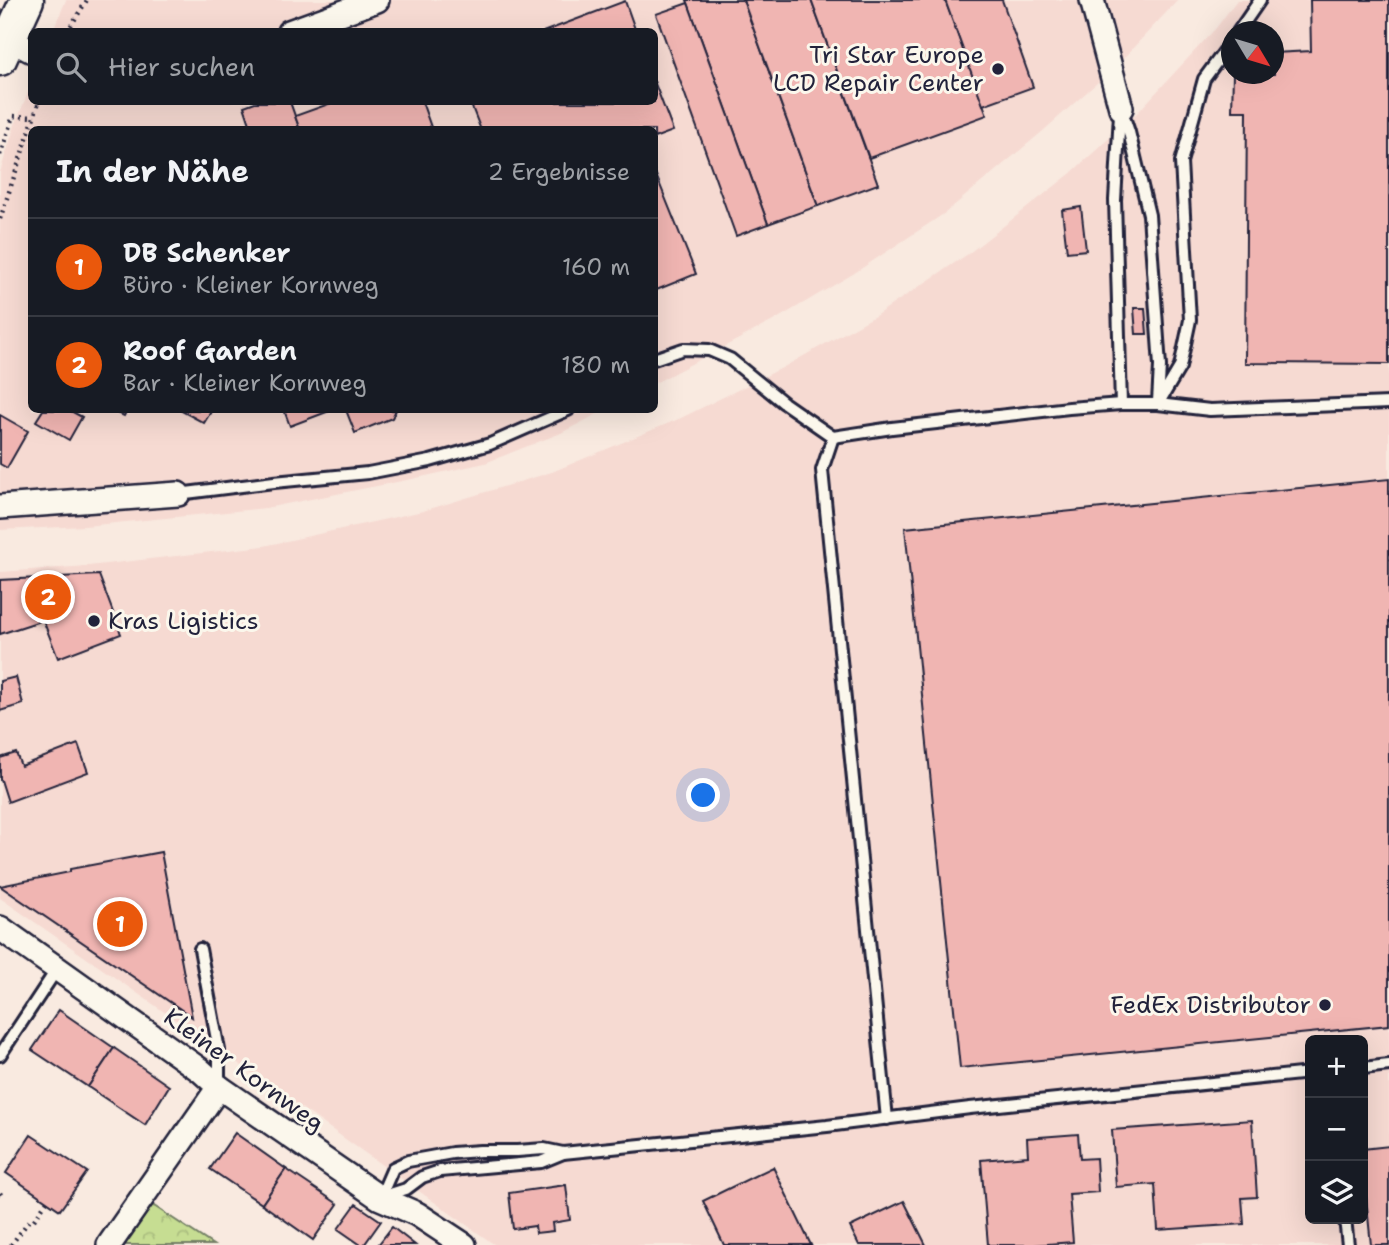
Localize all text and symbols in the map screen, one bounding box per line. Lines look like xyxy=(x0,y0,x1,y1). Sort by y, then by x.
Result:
north arrow xyxy=(1221,21,1284,84)
search box xyxy=(28,28,658,105)
place label: Tri Star Europe LCD Repair Center xyxy=(773,39,984,99)
icon: search xyxy=(52,48,90,86)
text: Hier suchen xyxy=(108,49,255,84)
marker: Tri Star Europe LCD Repair Center xyxy=(990,61,1006,77)
text: In der Nähe xyxy=(56,151,249,192)
text: 2 Ergebnisse xyxy=(488,157,630,187)
text: DB Schenker xyxy=(123,235,291,270)
text: 1 xyxy=(74,252,84,282)
text: 160 m xyxy=(562,252,630,282)
text: Büro · Kleiner Kornweg xyxy=(123,270,379,300)
text: Roof Garden xyxy=(123,333,297,368)
text: 2 xyxy=(71,350,87,380)
text: 180 m xyxy=(561,350,630,380)
text: Bar · Kleiner Kornweg xyxy=(123,368,367,398)
pin: 2 xyxy=(25,571,71,623)
place label: Kras Ligistics xyxy=(108,605,259,637)
marker: Kras Ligistics xyxy=(86,613,102,629)
your location xyxy=(686,778,720,812)
pin: 1 xyxy=(97,898,143,950)
place label: FedEx Distributor xyxy=(1111,989,1311,1021)
marker: FedEx Distributor xyxy=(1317,997,1333,1013)
street label: Kleiner Kornweg xyxy=(157,1001,331,1139)
map controls xyxy=(1305,1035,1368,1224)
button: + xyxy=(1305,1035,1368,1098)
button: − xyxy=(1305,1098,1368,1161)
button: layers xyxy=(1305,1161,1368,1224)

